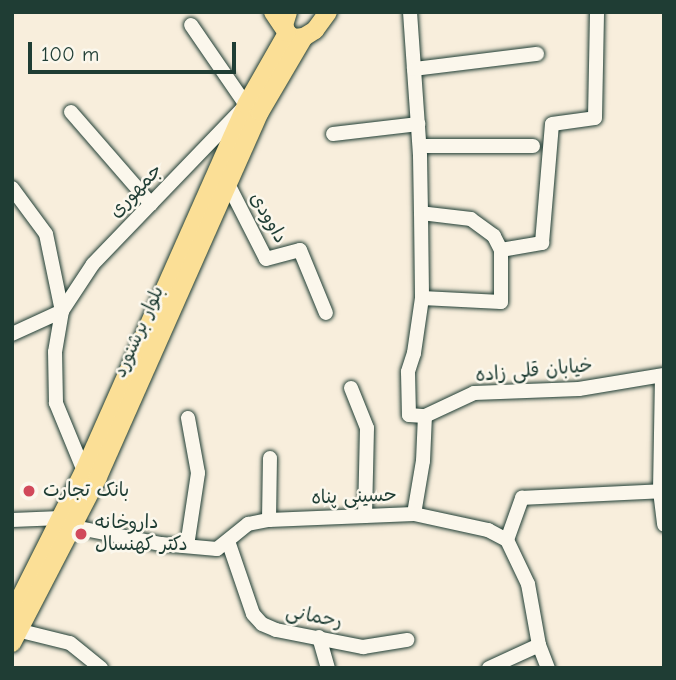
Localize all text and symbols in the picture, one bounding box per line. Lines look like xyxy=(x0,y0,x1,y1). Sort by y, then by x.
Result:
scale bar xyxy=(32,28,240,72)
text: 100 m xyxy=(41,42,99,66)
street label: جمهوری xyxy=(105,159,167,223)
street label: داوودی xyxy=(244,188,292,248)
street label: بلوار برشنورد xyxy=(109,283,169,381)
street label: خیابان قلی زاده xyxy=(474,355,594,387)
place label: بانک تجارت xyxy=(43,480,129,502)
marker: بانک تجارت xyxy=(21,483,37,499)
street label: حسینی پناه xyxy=(311,484,397,510)
place label: داروخانه دکتر کهنسال xyxy=(95,512,188,556)
marker: داروخانه دکتر کهنسال xyxy=(73,526,89,542)
street label: رحمانی xyxy=(284,600,344,634)

